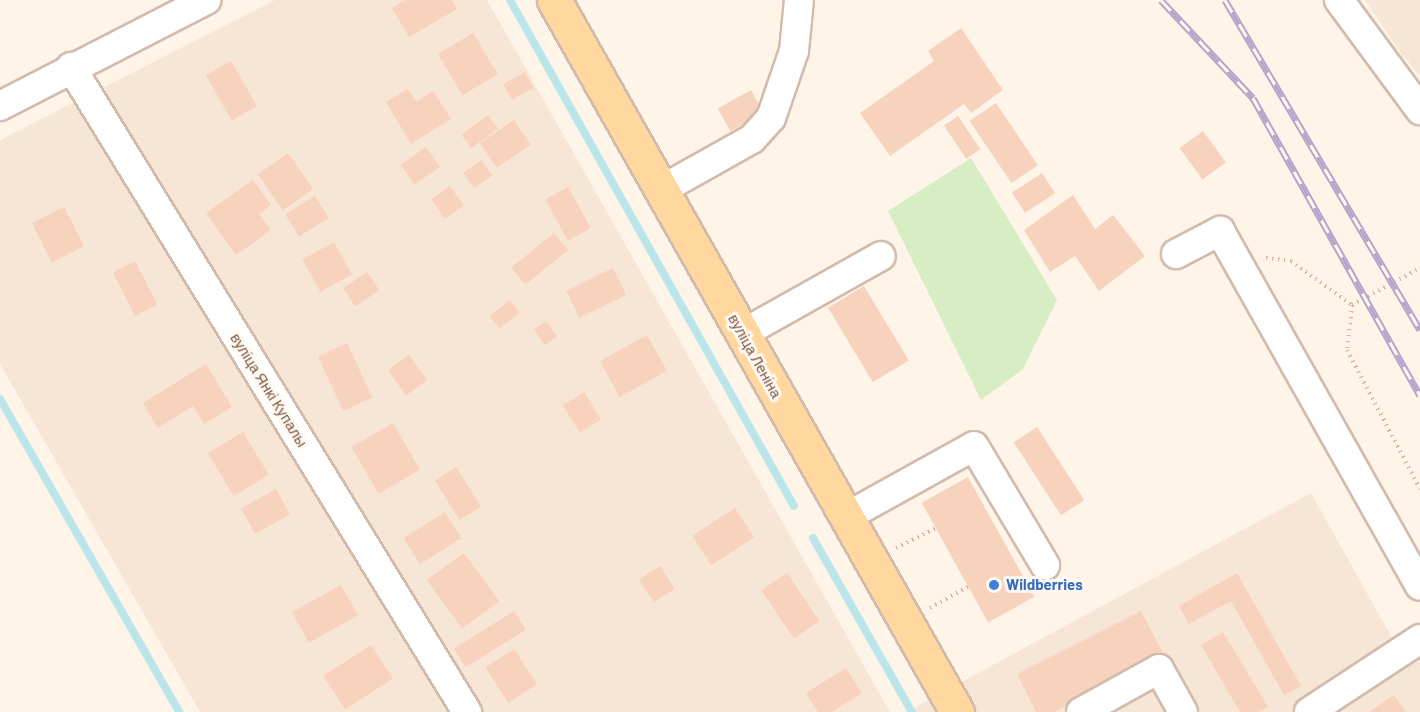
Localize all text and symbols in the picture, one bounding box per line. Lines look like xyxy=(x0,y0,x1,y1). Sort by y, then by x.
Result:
street label: вуліца Леніна xyxy=(725,311,785,401)
street label: вуліца Янкі Купалы xyxy=(227,330,311,450)
place label: Wildberries xyxy=(1006,576,1083,594)
marker: Wildberries xyxy=(987,578,1001,592)

